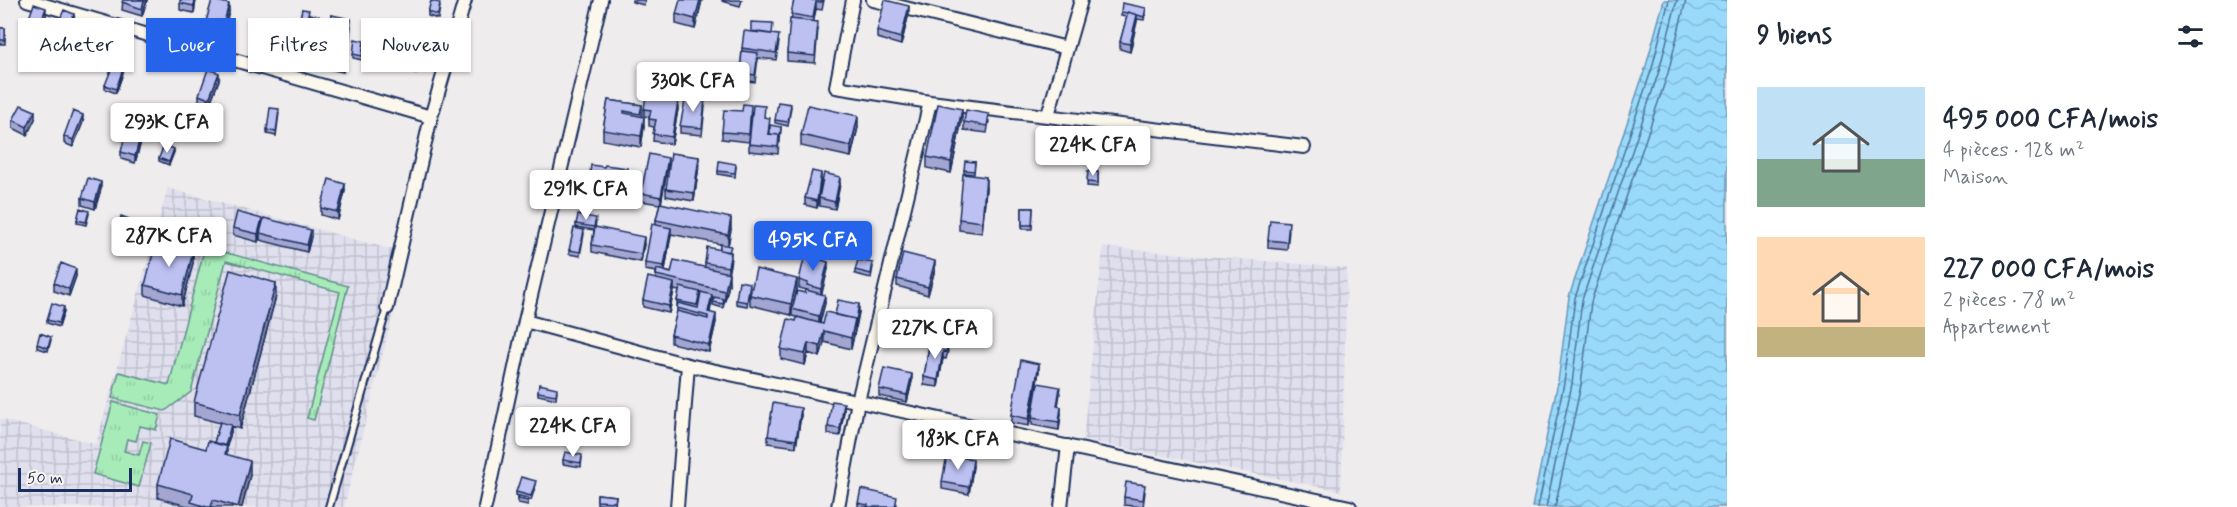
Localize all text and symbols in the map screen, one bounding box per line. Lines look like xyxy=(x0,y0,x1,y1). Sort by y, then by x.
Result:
chip: Acheter xyxy=(18,18,134,72)
chip: Louer xyxy=(146,18,236,72)
chip: Filtres xyxy=(248,18,349,72)
chip: Nouveau xyxy=(361,18,471,72)
text: 9 biens xyxy=(1757,19,1832,53)
icon: filters xyxy=(2174,20,2207,53)
pin: 330K CFA xyxy=(631,62,755,113)
text: 330K CFA xyxy=(651,68,735,95)
pin: 293K CFA xyxy=(105,103,229,154)
text: 495 000 CFA/mois xyxy=(1943,103,2158,137)
text: 293K CFA xyxy=(124,109,210,136)
icon: home xyxy=(1805,111,1877,183)
pin: 224K CFA xyxy=(1031,126,1155,177)
text: 224K CFA xyxy=(1049,132,1137,159)
text: 4 pièces · 128 m² xyxy=(1943,137,2084,164)
text: Maison xyxy=(1943,164,2008,191)
pin: 291K CFA xyxy=(524,170,648,221)
text: 291K CFA xyxy=(544,176,628,203)
pin: 287K CFA xyxy=(107,217,231,268)
pin: 495K CFA xyxy=(751,221,875,272)
text: 287K CFA xyxy=(125,223,213,250)
text: 495K CFA xyxy=(768,227,858,254)
text: 227 000 CFA/mois xyxy=(1943,253,2154,287)
icon: home xyxy=(1805,261,1877,333)
text: 2 pièces · 78 m² xyxy=(1943,287,2075,314)
pin: 227K CFA xyxy=(873,309,997,360)
text: Appartement xyxy=(1943,314,2051,341)
text: 227K CFA xyxy=(892,315,978,342)
pin: 224K CFA xyxy=(511,407,635,458)
text: 224K CFA xyxy=(529,413,617,440)
pin: 183K CFA xyxy=(896,420,1020,471)
text: 183K CFA xyxy=(916,426,1000,453)
scale bar xyxy=(18,465,132,492)
text: 50 m xyxy=(27,468,63,489)

